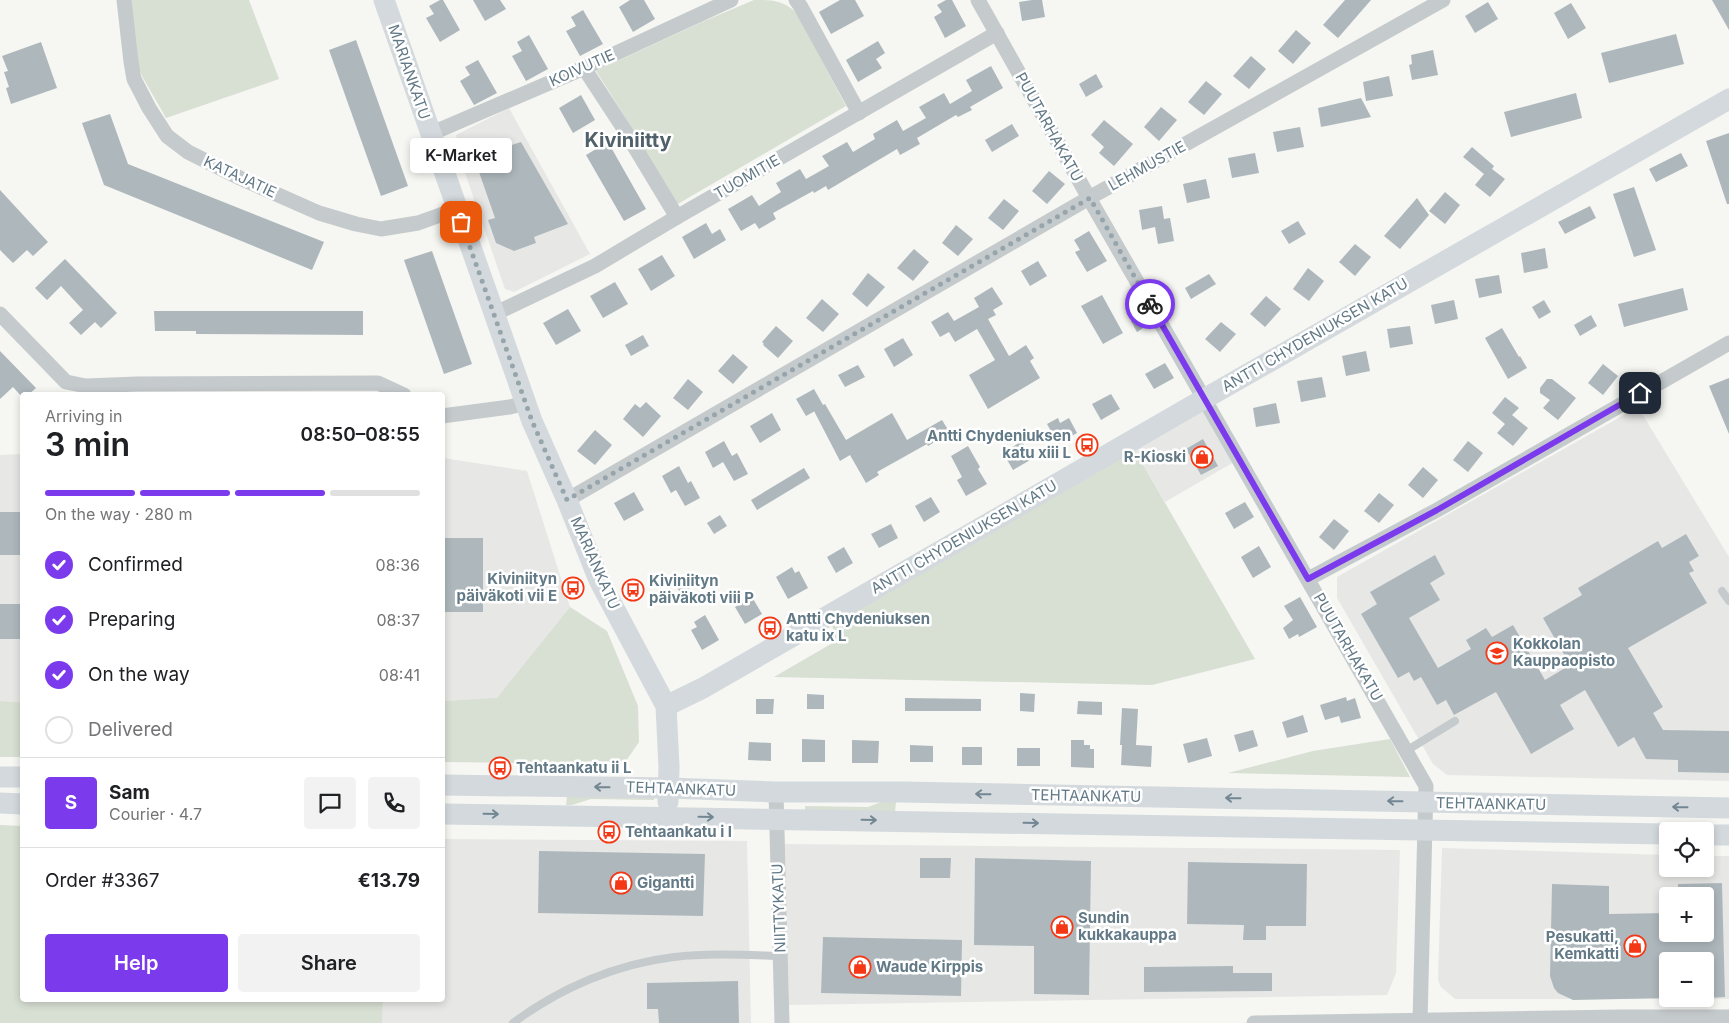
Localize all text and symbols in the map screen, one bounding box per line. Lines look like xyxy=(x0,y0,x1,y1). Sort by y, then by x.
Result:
street label: MARIANKATU xyxy=(384,22,435,122)
street label: KOIVUTIE xyxy=(546,45,617,90)
street label: PUUTARHAKATU xyxy=(1012,69,1087,185)
district label: Kiviniitty xyxy=(584,128,672,152)
street label: LEHMUSTIE xyxy=(1105,136,1189,195)
callout: K-Market xyxy=(410,137,512,172)
text: K-Market xyxy=(425,145,497,165)
street label: TUOMITIE xyxy=(711,150,783,203)
street label: KATAJATIE xyxy=(201,151,280,202)
pin xyxy=(440,201,482,243)
icon: bag xyxy=(447,208,475,236)
street label: ANTTI CHYDENIUKSEN KATU xyxy=(1218,273,1411,396)
courier xyxy=(1125,279,1175,329)
icon: bike xyxy=(1136,290,1164,318)
pin xyxy=(1619,372,1661,414)
icon: home xyxy=(1626,379,1654,407)
text: Arriving in xyxy=(45,406,122,426)
text: 08:50–08:55 xyxy=(301,423,420,446)
text: 3 min xyxy=(45,425,130,464)
place label: Antti Chydeniuksen katu xiii L xyxy=(927,426,1071,462)
bus stop icon: Antti Chydeniuksen katu xiii L xyxy=(1075,433,1099,457)
shop icon: R-Kioski xyxy=(1190,445,1214,469)
place label: R-Kioski xyxy=(1124,447,1186,466)
street label: ANTTI CHYDENIUKSEN KATU xyxy=(867,475,1060,598)
text: On the way · 280 m xyxy=(45,504,192,524)
street label: MARIANKATU xyxy=(567,514,624,612)
icon: check xyxy=(45,551,73,579)
text: Confirmed xyxy=(88,553,183,576)
text: 08:36 xyxy=(376,555,420,575)
place label: Kiviniityn päiväkoti vii E xyxy=(457,569,557,605)
place label: Kiviniityn päiväkoti viii P xyxy=(649,571,754,607)
bus stop icon: Kiviniityn päiväkoti vii E xyxy=(561,576,585,600)
bus stop icon: Kiviniityn päiväkoti viii P xyxy=(621,578,645,602)
street label: PUUTARHAKATU xyxy=(1310,589,1387,704)
icon: check xyxy=(45,606,73,634)
text: Preparing xyxy=(88,608,175,631)
place label: Antti Chydeniuksen katu ix L xyxy=(786,609,930,645)
text: 08:37 xyxy=(376,610,420,630)
bus stop icon: Antti Chydeniuksen katu ix L xyxy=(758,616,782,640)
place label: Kokkolan Kauppaopisto xyxy=(1513,634,1615,670)
school or university icon: Kokkolan Kauppaopisto xyxy=(1485,641,1509,665)
icon: check xyxy=(45,661,73,689)
text: On the way xyxy=(88,663,190,686)
text: 08:41 xyxy=(379,665,420,685)
text: Delivered xyxy=(88,718,173,741)
bus stop icon: Tehtaankatu ii L xyxy=(488,756,512,780)
place label: Tehtaankatu ii L xyxy=(516,758,631,777)
button: chat xyxy=(304,777,356,829)
button: phone xyxy=(368,777,420,829)
street label: TEHTAANKATU xyxy=(625,777,737,800)
text: Sam xyxy=(109,781,150,804)
one-way arrow xyxy=(595,782,611,792)
street label: TEHTAANKATU xyxy=(1031,785,1141,806)
one-way arrow xyxy=(975,789,992,799)
text: S xyxy=(65,791,77,814)
street label: TEHTAANKATU xyxy=(1436,793,1546,814)
one-way arrow xyxy=(1225,794,1241,803)
one-way arrow xyxy=(1388,797,1404,806)
one-way arrow xyxy=(1673,803,1689,812)
text: Courier · 4.7 xyxy=(109,804,202,824)
one-way arrow xyxy=(482,809,499,819)
one-way arrow xyxy=(698,812,714,822)
one-way arrow xyxy=(860,815,876,825)
one-way arrow xyxy=(1022,818,1039,828)
bus stop icon: Tehtaankatu i I xyxy=(597,820,621,844)
place label: Tehtaankatu i I xyxy=(625,822,732,841)
map controls xyxy=(1659,822,1714,1007)
button: locate xyxy=(1659,822,1714,877)
street label: NIITTYKATU xyxy=(767,863,790,953)
text: Order #3367 xyxy=(45,869,160,892)
text: €13.79 xyxy=(358,869,420,892)
shop icon: Gigantti xyxy=(609,871,633,895)
place label: Gigantti xyxy=(637,873,694,892)
button: + xyxy=(1659,887,1714,942)
place label: Sundin kukkakauppa xyxy=(1078,908,1177,944)
shop icon: Sundin kukkakauppa xyxy=(1050,915,1074,939)
place label: Pesukatti, Kemkatti xyxy=(1546,927,1619,963)
button: Help xyxy=(45,934,228,992)
button: Share xyxy=(238,934,420,992)
shop icon: Pesukatti, Kemkatti xyxy=(1623,934,1647,958)
button: − xyxy=(1659,952,1714,1007)
shop icon: Waude Kirppis xyxy=(848,955,872,979)
place label: Waude Kirppis xyxy=(876,957,983,976)

